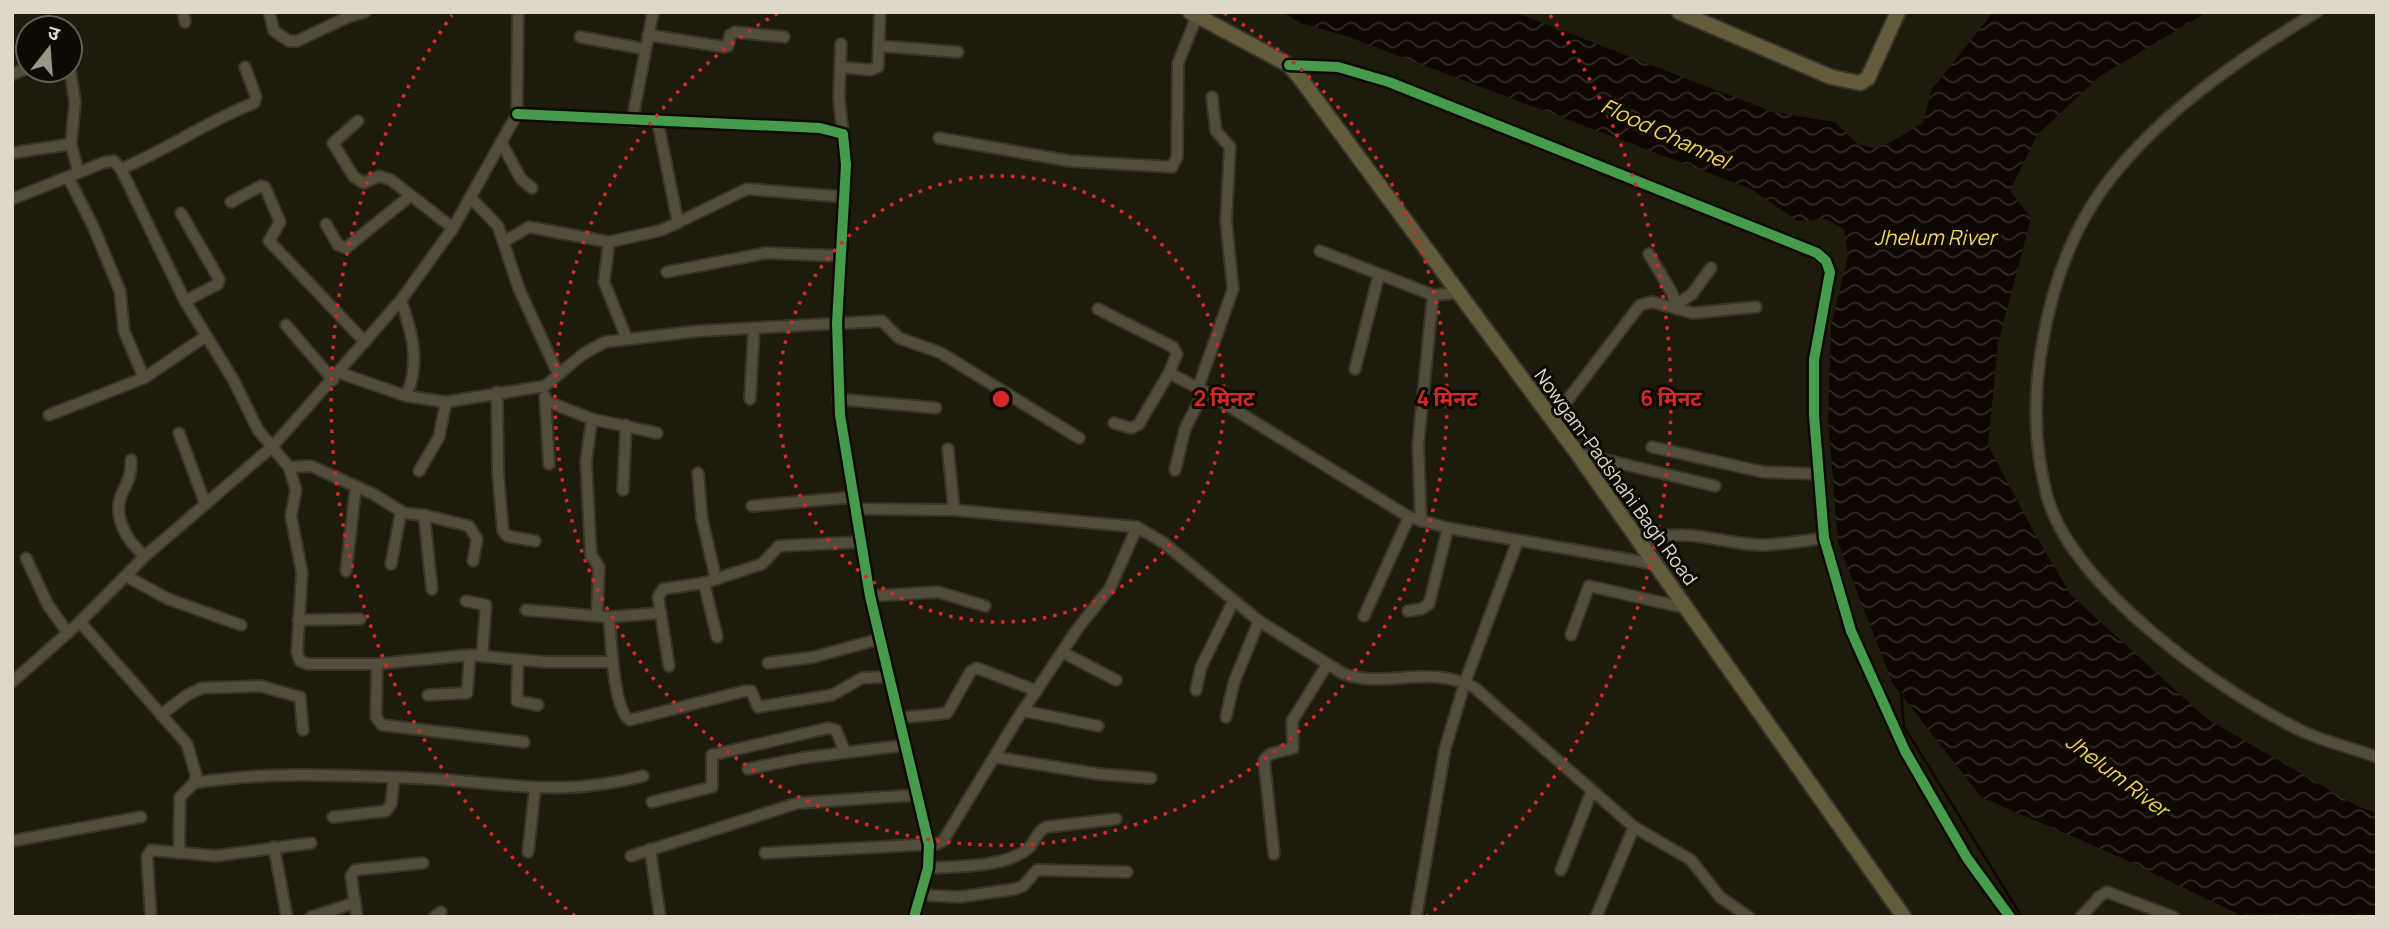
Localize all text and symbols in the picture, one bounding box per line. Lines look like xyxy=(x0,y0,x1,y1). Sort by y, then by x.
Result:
north arrow xyxy=(14,14,84,84)
text: उ xyxy=(45,19,64,47)
water label: Flood Channel xyxy=(1597,91,1737,176)
water label: Jhelum River xyxy=(1874,223,1998,251)
street label: Nowgam-Padshahi Bagh Road xyxy=(1529,363,1703,591)
text: 2 मिनट xyxy=(1194,384,1255,412)
text: 4 मिनट xyxy=(1416,384,1478,412)
text: 6 मिनट xyxy=(1640,384,1702,412)
centre of rings xyxy=(989,387,1013,411)
water label: Jhelum River xyxy=(2060,727,2177,825)

